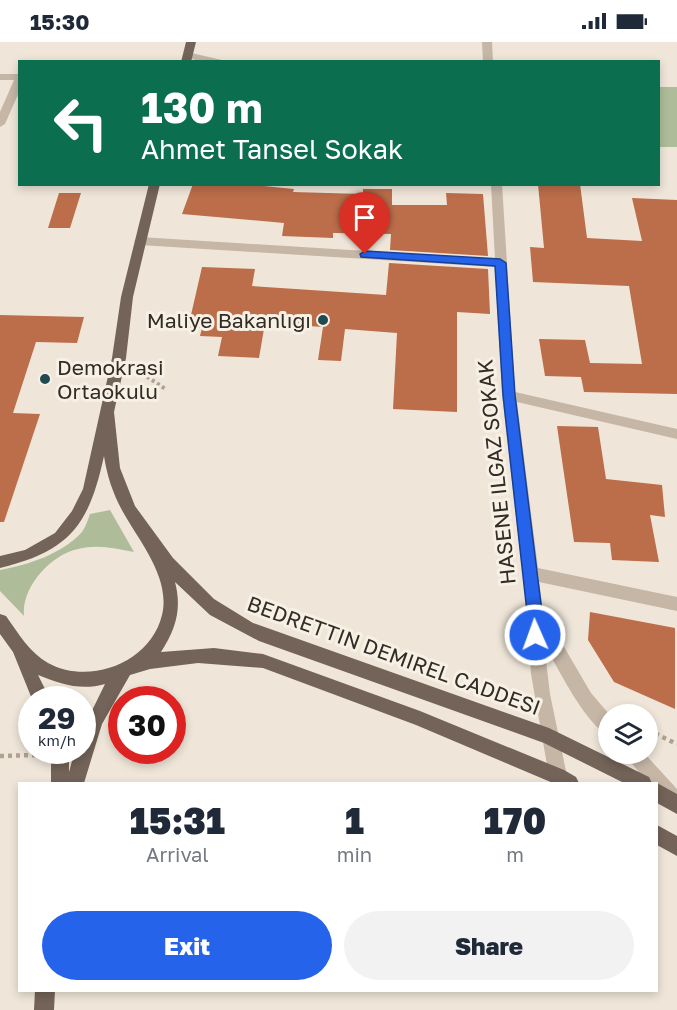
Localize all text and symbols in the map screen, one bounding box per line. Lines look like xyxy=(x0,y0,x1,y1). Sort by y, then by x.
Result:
text: 15:30 xyxy=(30,8,90,35)
text: 130 m xyxy=(141,82,263,132)
icon: left xyxy=(42,84,120,162)
text: Ahmet Tansel Sokak xyxy=(141,133,403,165)
pin xyxy=(339,192,390,254)
icon: arrive xyxy=(348,201,381,234)
place label: Maliye Bakanlığı xyxy=(147,307,311,333)
marker: Maliye Bakanlığı xyxy=(316,313,330,327)
place label: Demokrasi Ortaokulu xyxy=(57,354,164,404)
street label: HASENE ILGAZ SOKAK xyxy=(471,358,521,586)
marker: Demokrasi Ortaokulu xyxy=(38,372,52,386)
street label: BEDRETTIN DEMIREL CADDESI xyxy=(244,590,544,720)
position arrow xyxy=(503,603,567,667)
speed limit sign: 30 xyxy=(108,686,186,764)
text: 29 xyxy=(38,700,76,736)
map controls xyxy=(598,704,658,764)
button: layers xyxy=(598,704,658,764)
text: km/h xyxy=(38,731,76,749)
text: 15:31 xyxy=(130,799,225,842)
text: 1 xyxy=(345,799,364,842)
text: 170 xyxy=(484,799,546,842)
text: Arrival xyxy=(146,842,209,866)
text: min xyxy=(337,842,372,866)
text: m xyxy=(506,842,524,866)
button: Exit xyxy=(42,911,332,980)
button: Share xyxy=(344,911,634,980)

